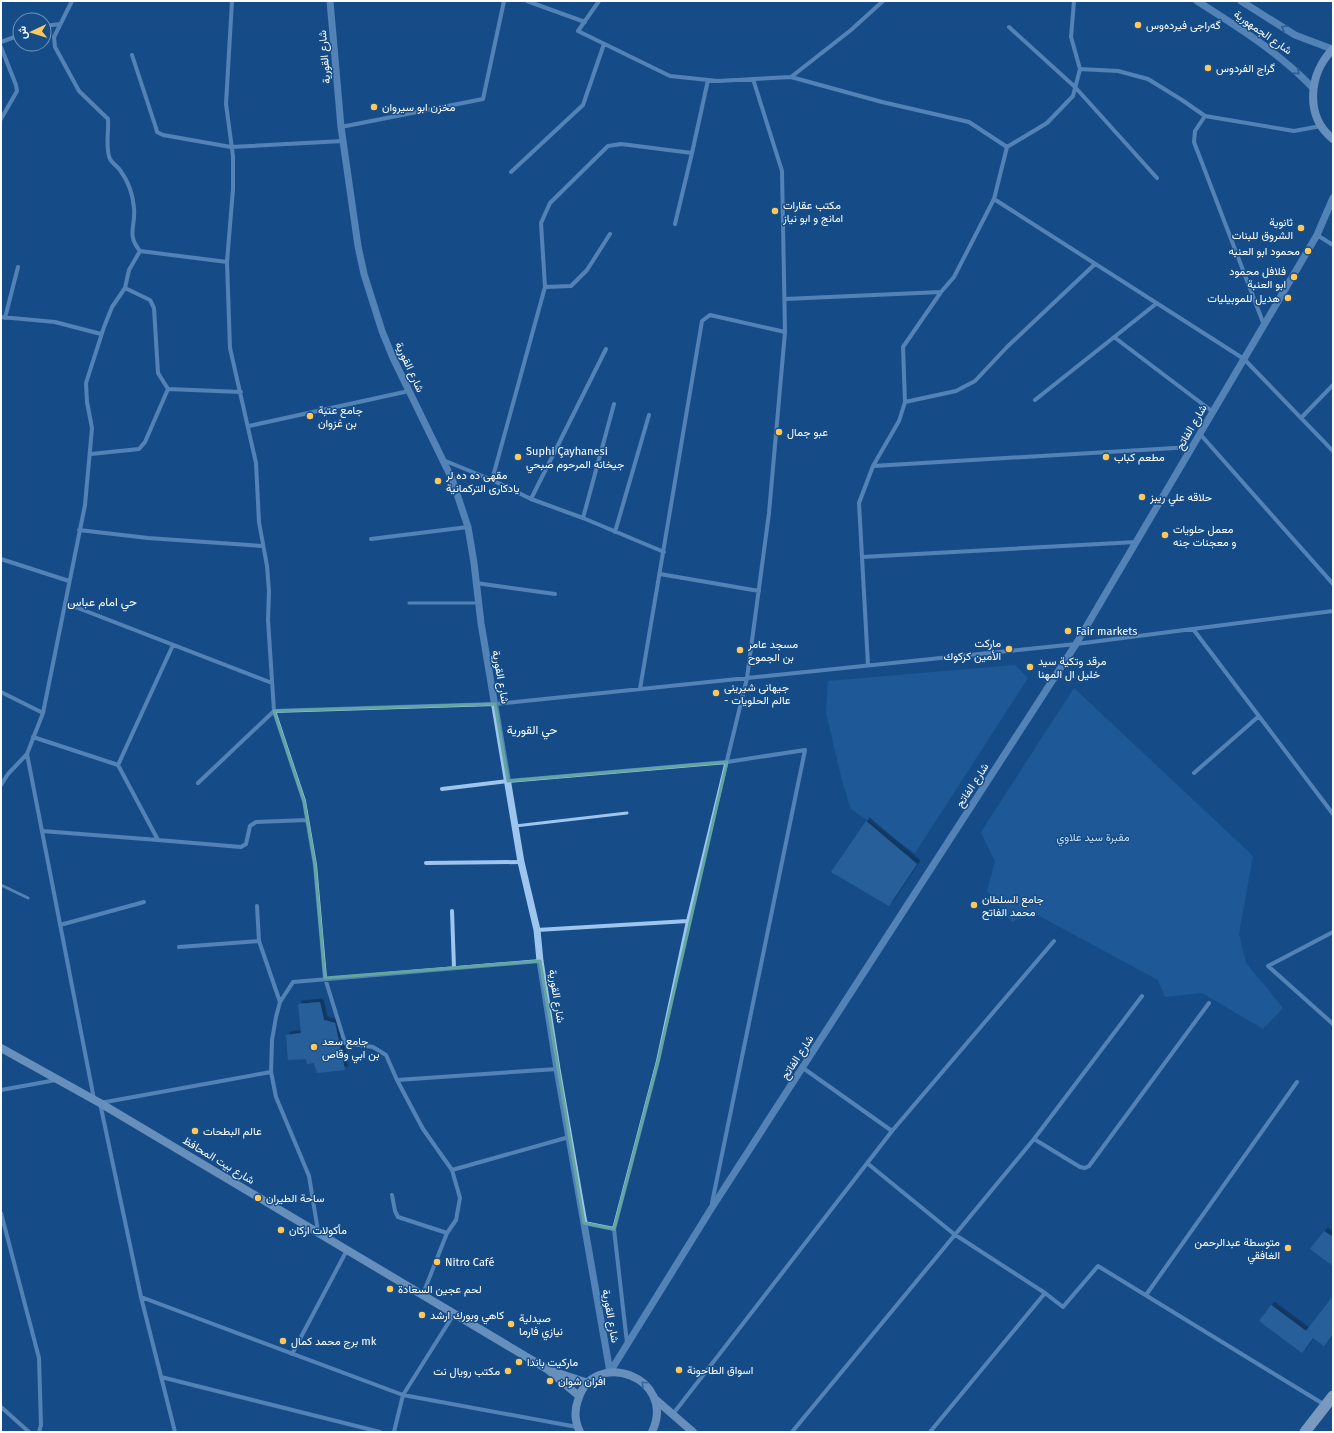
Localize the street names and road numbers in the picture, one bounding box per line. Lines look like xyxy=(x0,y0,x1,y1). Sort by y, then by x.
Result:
street label: شارع الجمهورية xyxy=(1231,8,1294,58)
street label: شارع القورية xyxy=(316,29,334,84)
street label: شارع القورية xyxy=(391,340,427,395)
street label: شارع الفاتح xyxy=(1173,402,1211,453)
street label: شارع القورية xyxy=(488,649,512,705)
street label: شارع الفاتح xyxy=(953,760,993,810)
street label: شارع القورية xyxy=(545,968,567,1024)
street label: شارع الفاتح xyxy=(778,1032,818,1082)
street label: شارع بيت المحافظ xyxy=(180,1134,257,1188)
street label: شارع القورية xyxy=(598,1288,622,1344)

